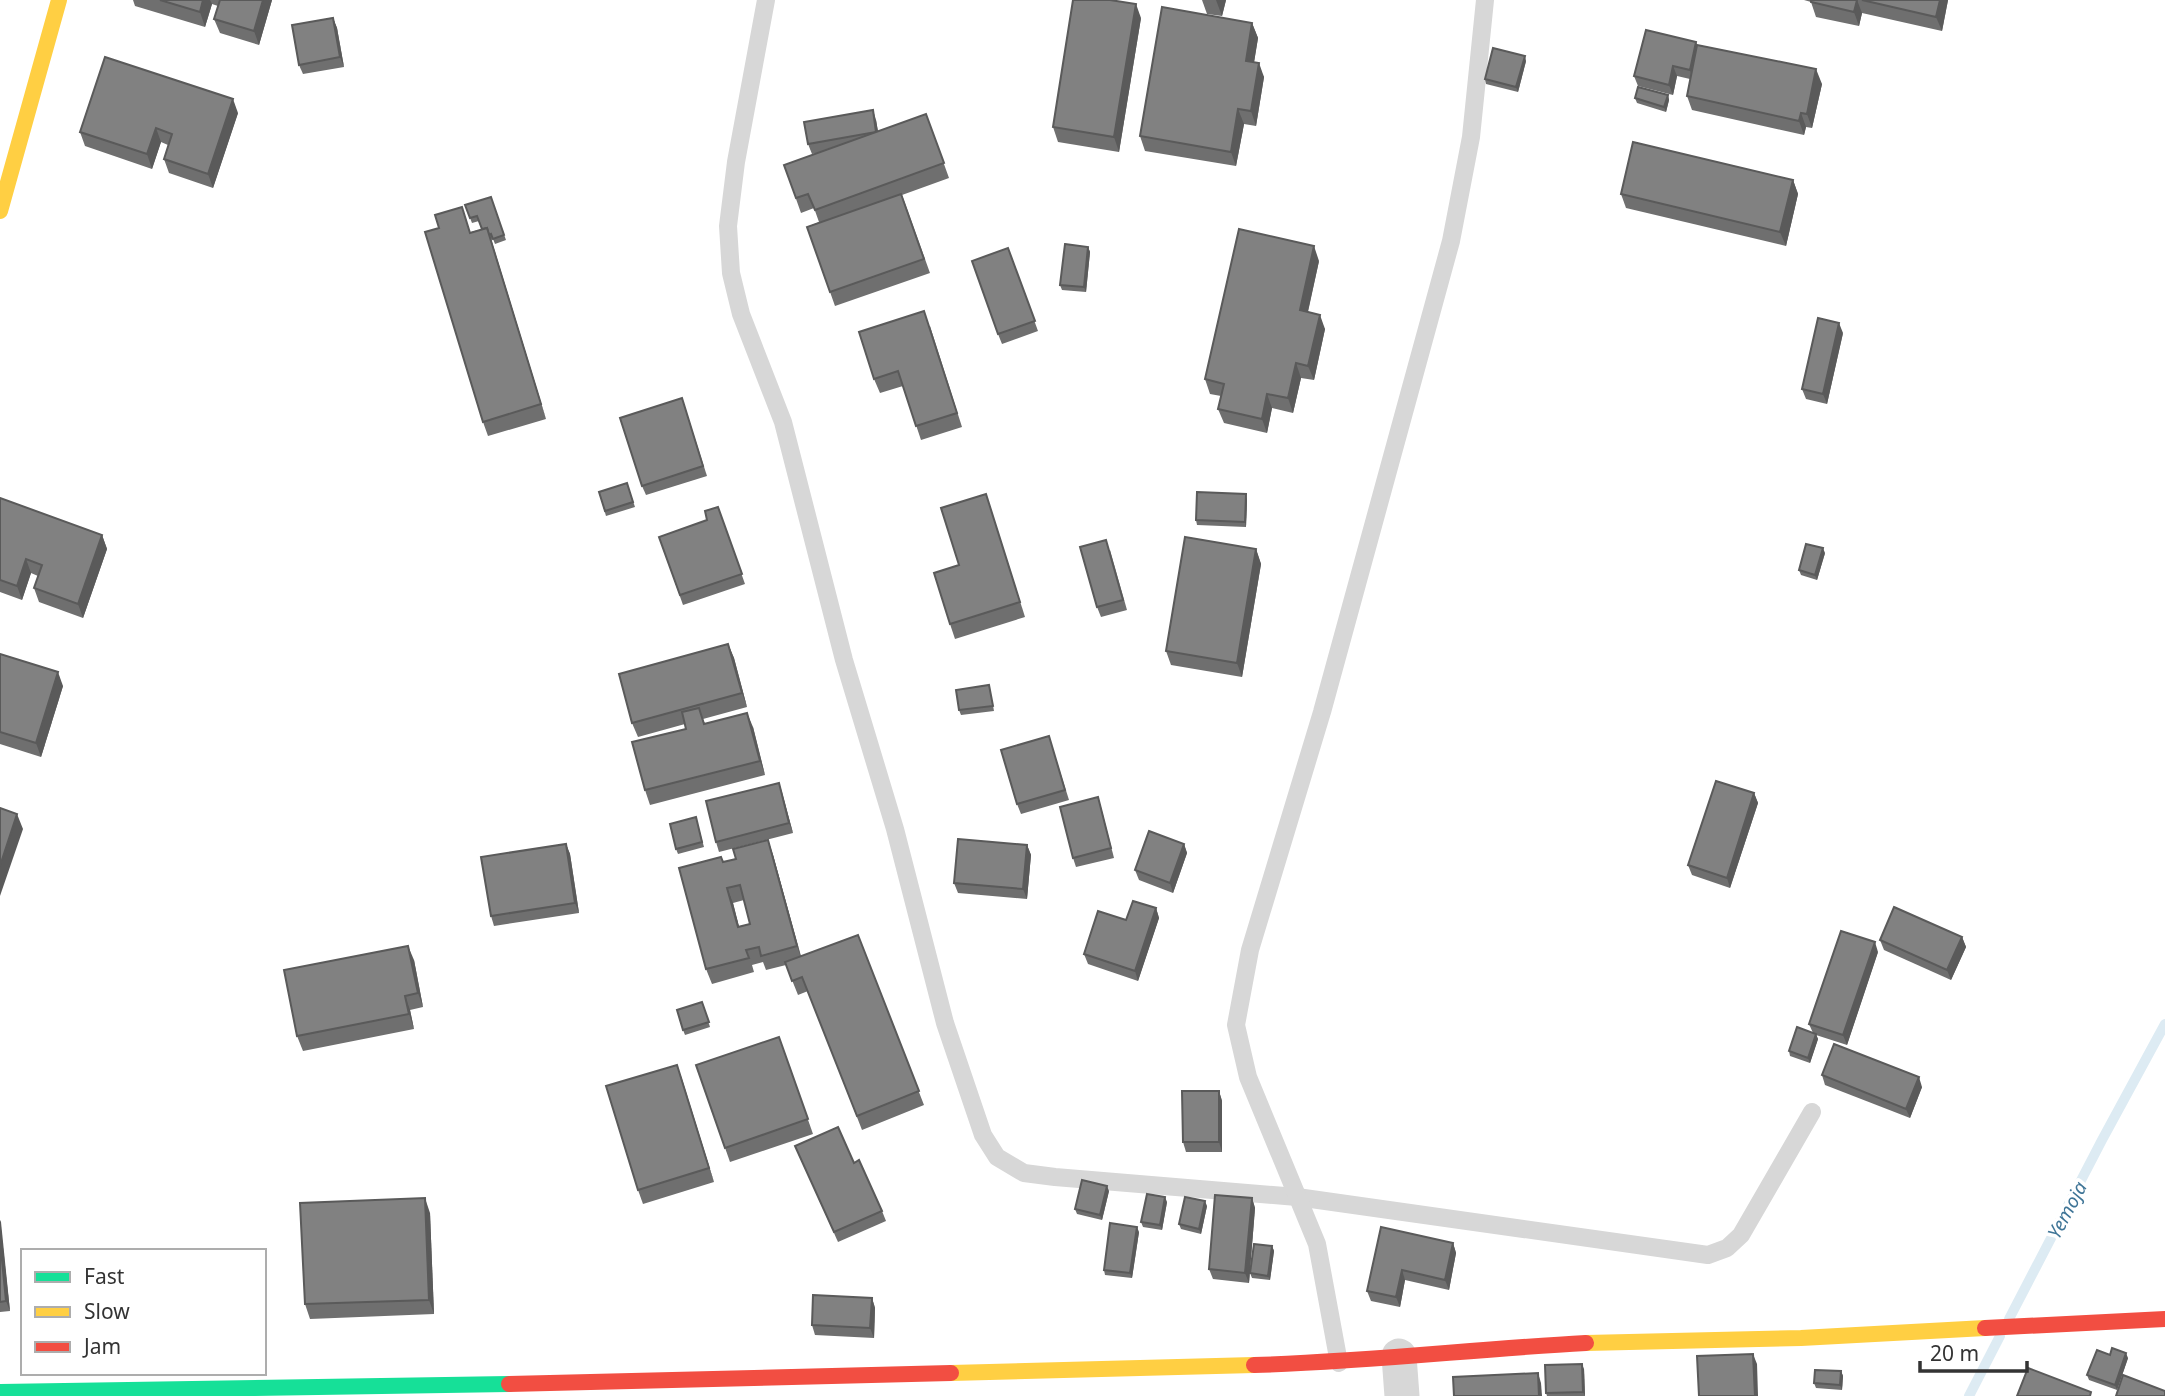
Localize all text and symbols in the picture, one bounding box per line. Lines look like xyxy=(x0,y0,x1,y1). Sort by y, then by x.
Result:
water label: Yemoja xyxy=(2041,1177,2093,1243)
legend xyxy=(21,1249,266,1375)
text: Fast xyxy=(84,1262,125,1290)
text: Slow xyxy=(84,1297,130,1325)
scale bar xyxy=(1920,1330,2027,1374)
text: Jam xyxy=(82,1332,121,1360)
text: 20 m xyxy=(1930,1339,1979,1367)

